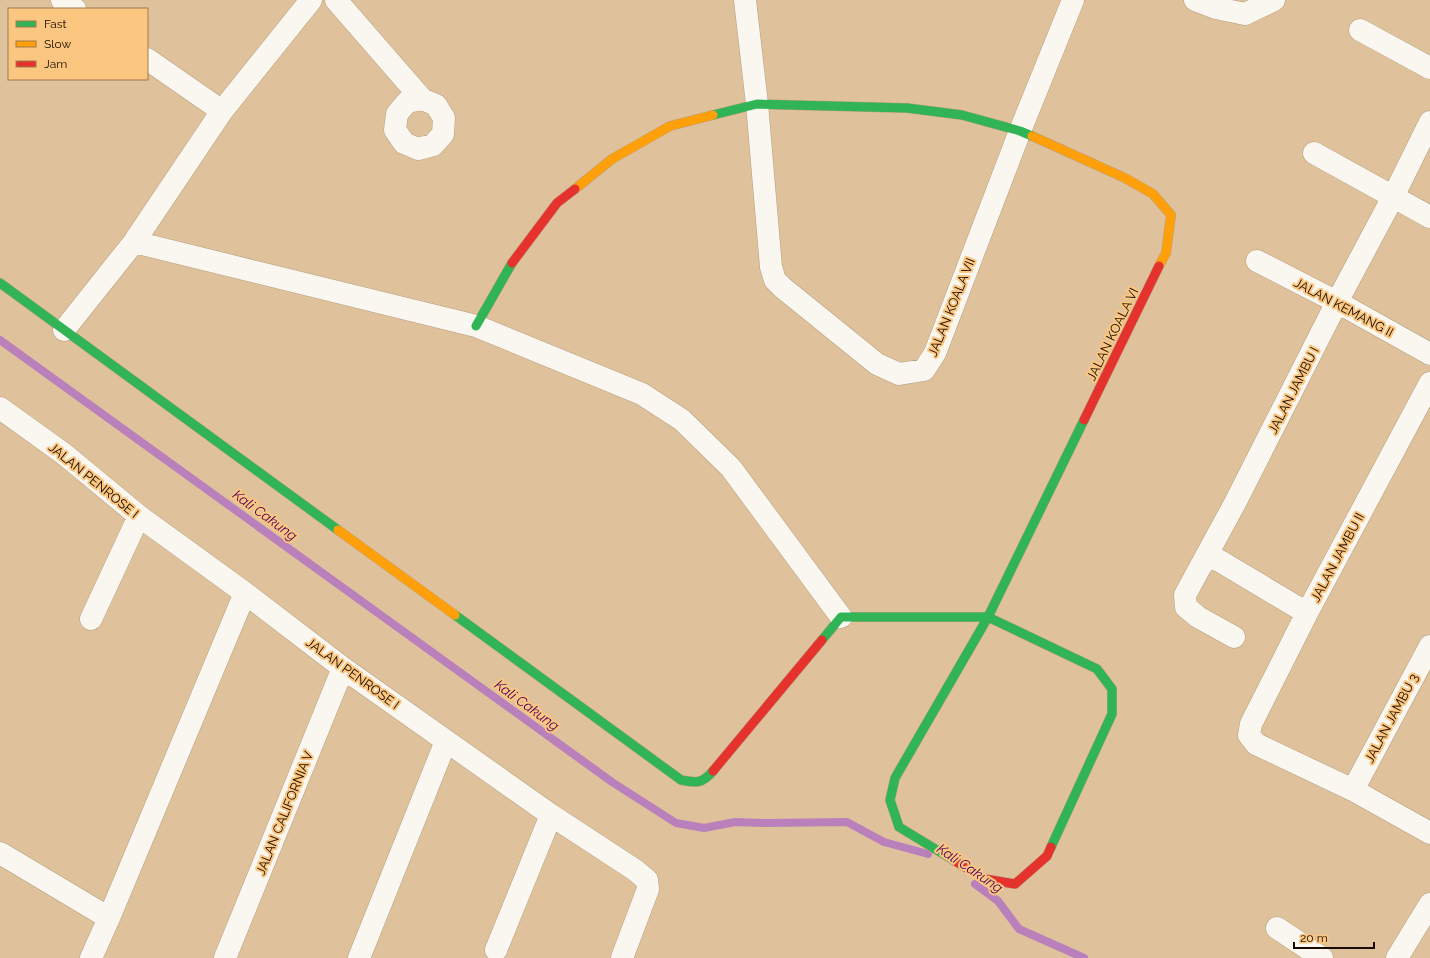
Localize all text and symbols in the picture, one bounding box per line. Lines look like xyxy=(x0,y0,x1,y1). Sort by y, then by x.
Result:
legend xyxy=(8,8,148,80)
text: Fast xyxy=(44,17,67,31)
text: Slow xyxy=(44,37,71,51)
text: Jam xyxy=(44,57,67,71)
street label: JALAN KOALA VII xyxy=(925,256,978,359)
street label: JALAN KEMANG II xyxy=(1292,275,1396,340)
street label: JALAN KOALA VI xyxy=(1083,285,1141,383)
street label: JALAN JAMBU I xyxy=(1265,344,1322,436)
street label: JALAN PENROSE I xyxy=(46,440,142,521)
water label: Kali Cakung xyxy=(230,486,300,544)
street label: JALAN JAMBU II xyxy=(1308,510,1367,604)
street label: JALAN PENROSE I xyxy=(303,635,402,712)
street label: JALAN JAMBU 3 xyxy=(1362,671,1421,766)
water label: Kali Cakung xyxy=(492,676,562,734)
street label: JALAN CALIFORNIA V xyxy=(253,749,316,877)
water label: Kali Cakung xyxy=(934,840,1006,896)
scale bar xyxy=(1294,924,1374,950)
text: 20 m xyxy=(1300,931,1328,945)

